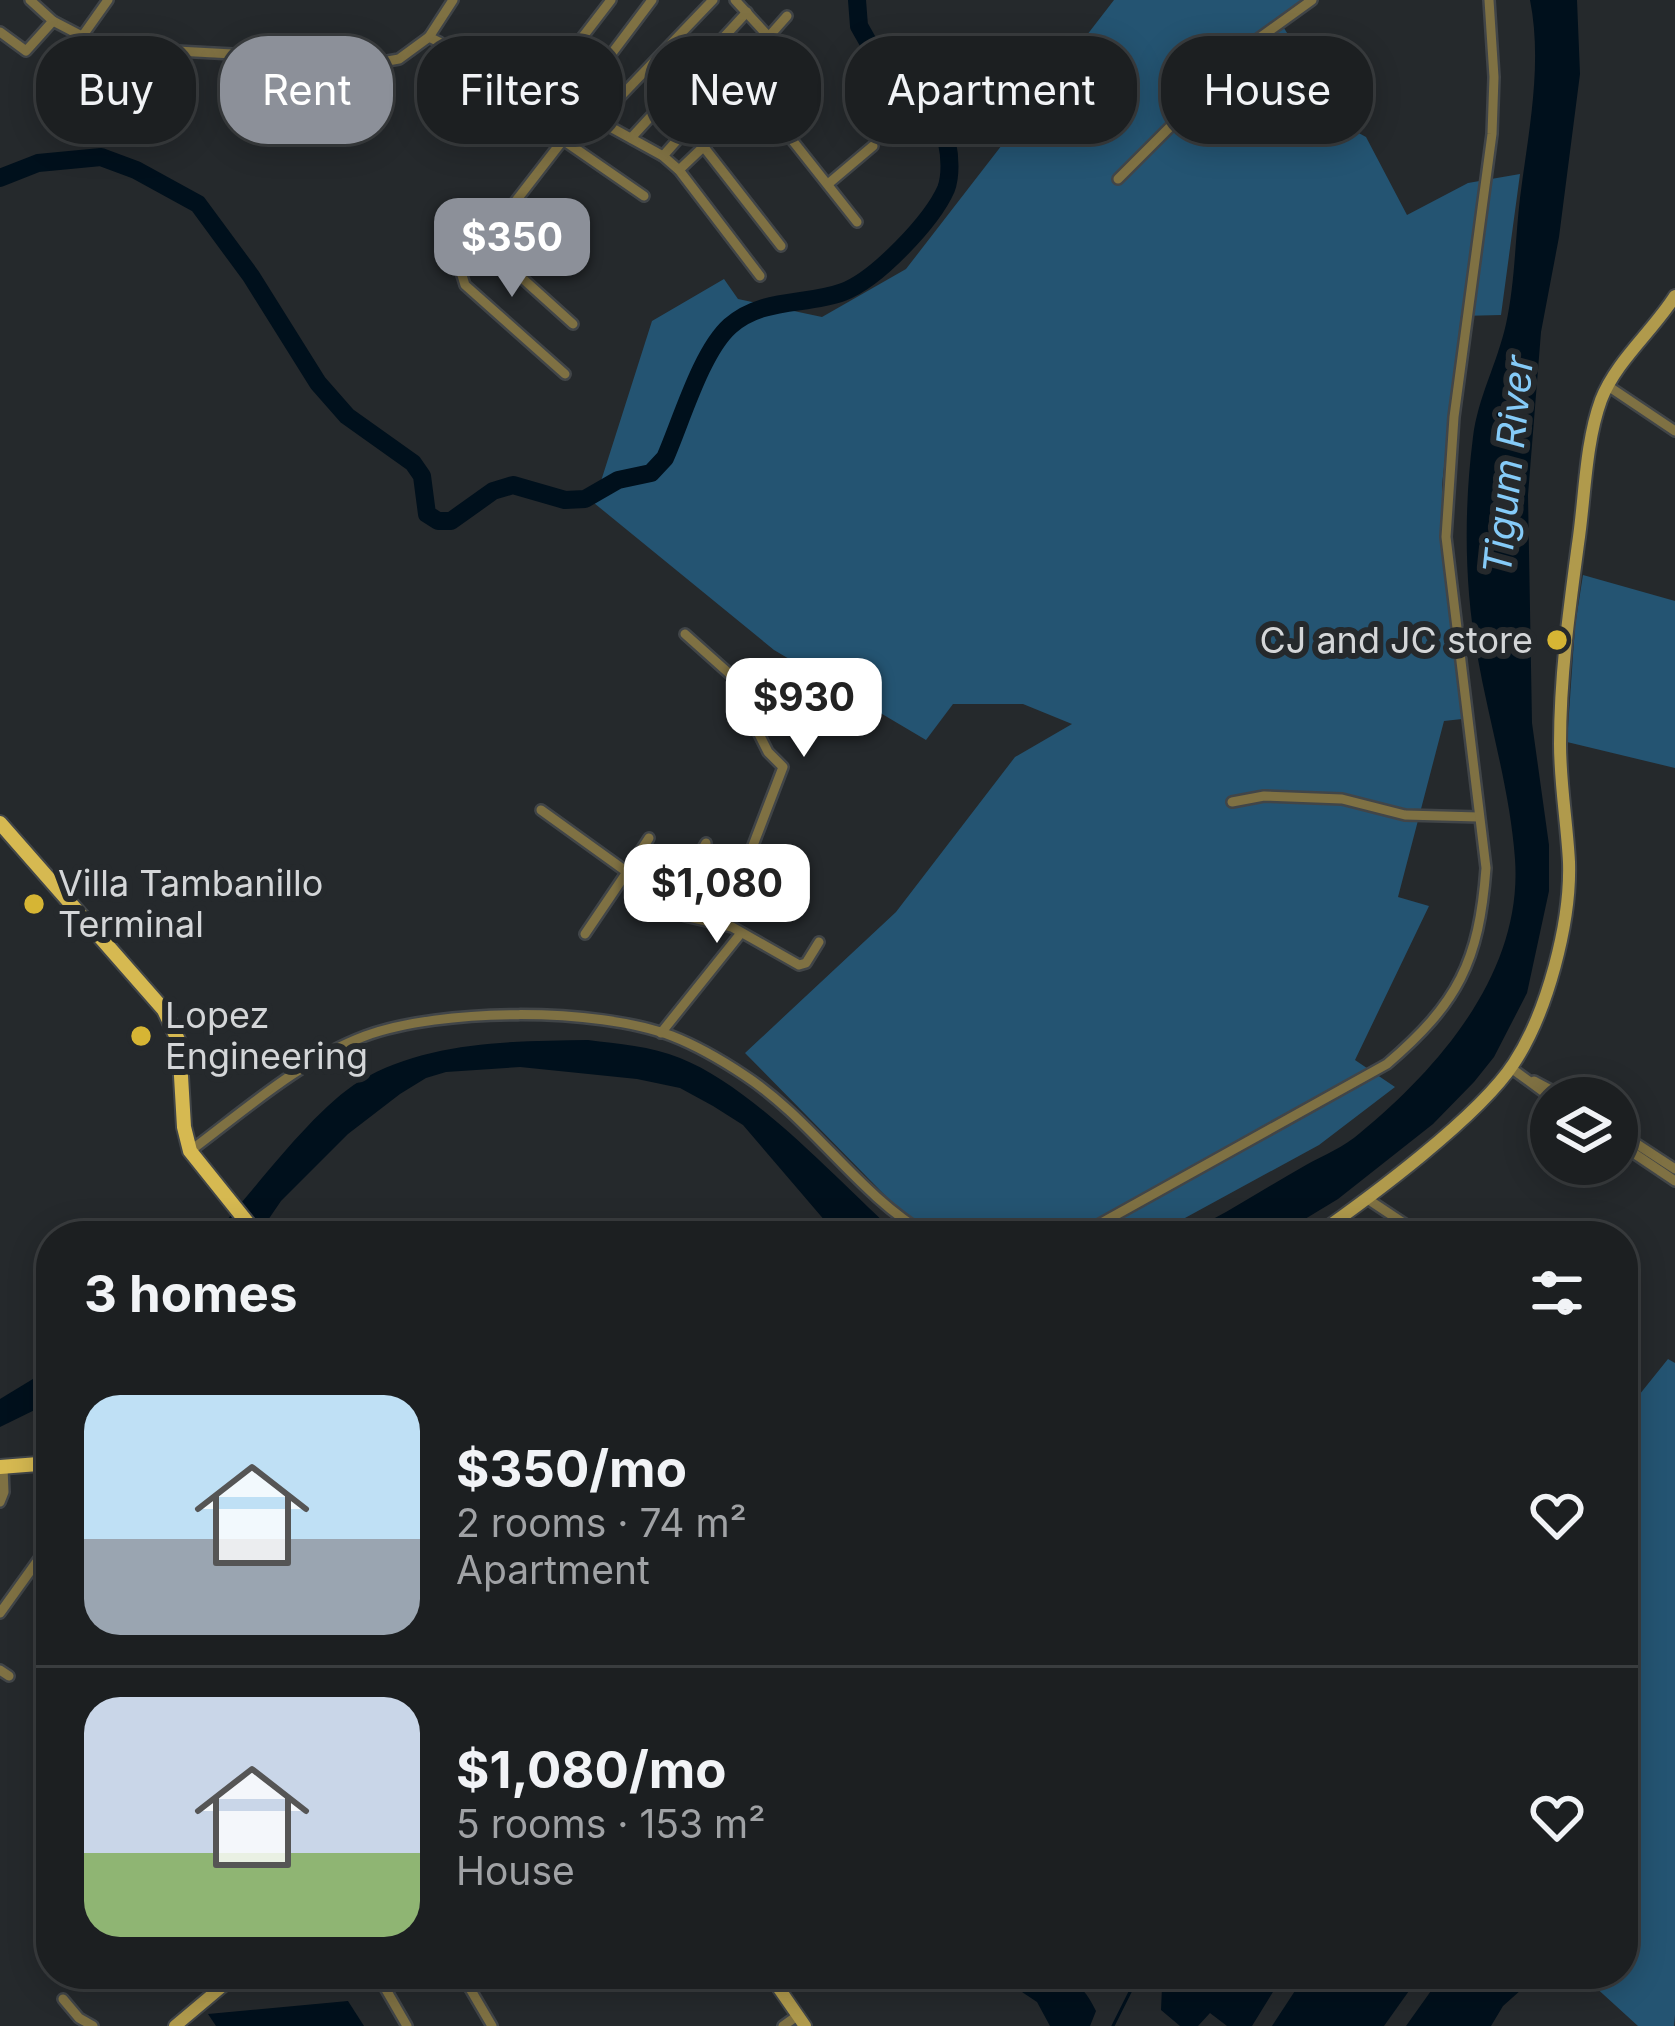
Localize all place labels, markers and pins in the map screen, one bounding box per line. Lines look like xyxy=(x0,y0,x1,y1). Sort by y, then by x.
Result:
pin: $350 xyxy=(441,198,583,300)
place label: CJ and JC store xyxy=(1259,618,1533,662)
marker: CJ and JC store xyxy=(1544,627,1570,653)
pin: $930 xyxy=(733,658,875,760)
pin: $1,080 xyxy=(619,844,815,946)
place label: Villa Tambanillo Terminal xyxy=(58,861,323,946)
marker: Villa Tambanillo Terminal xyxy=(21,891,47,917)
place label: Lopez Engineering xyxy=(165,993,368,1078)
marker: Lopez Engineering xyxy=(128,1023,154,1049)

